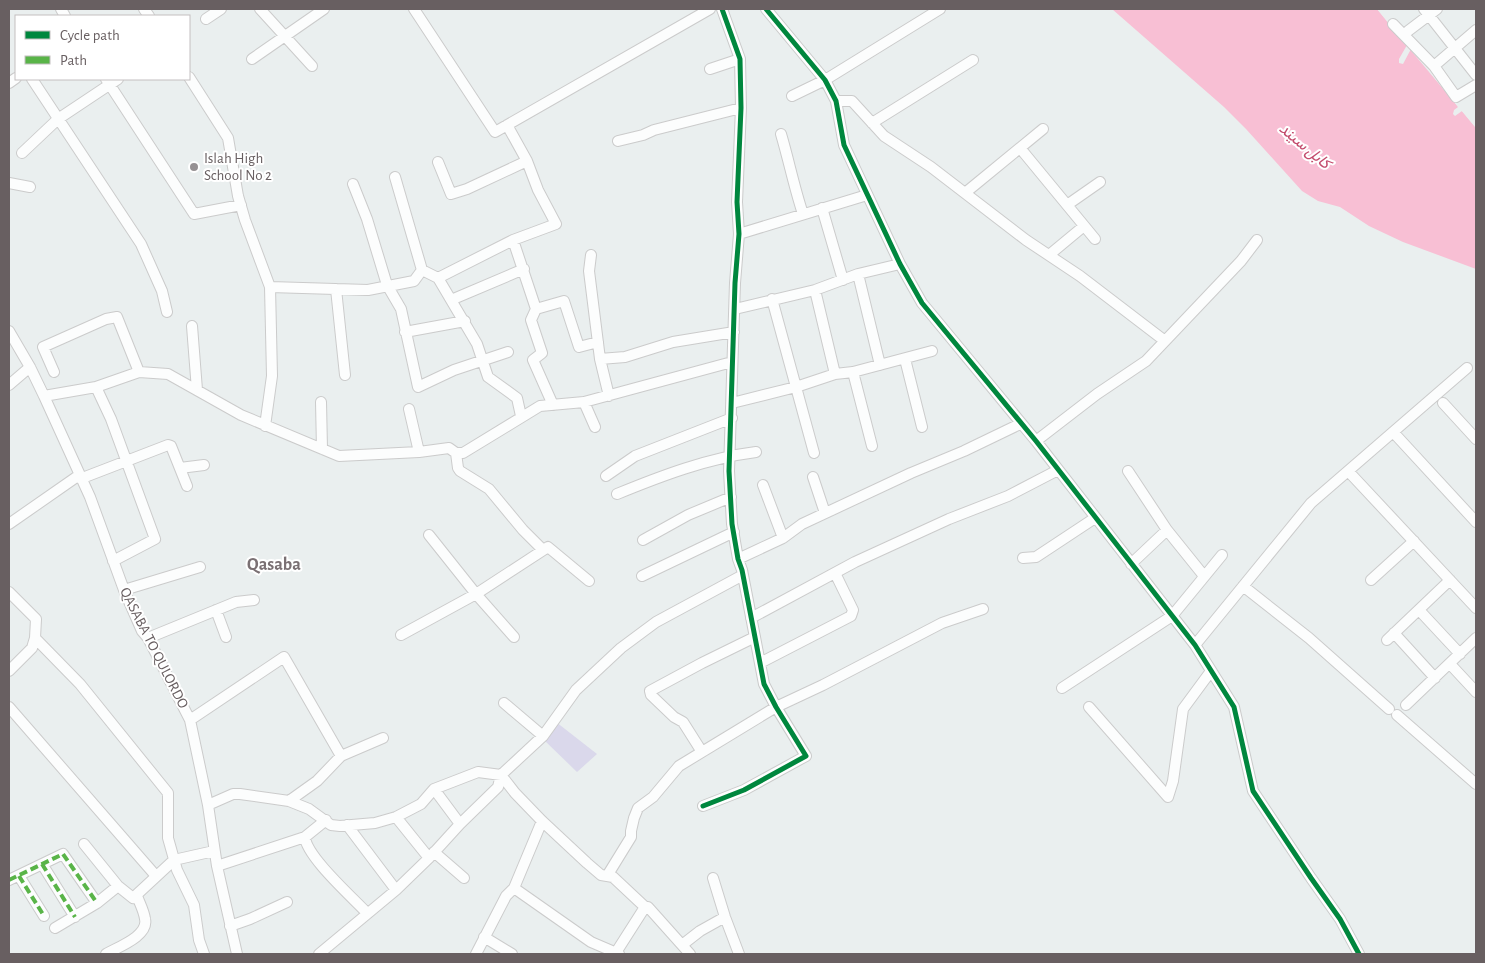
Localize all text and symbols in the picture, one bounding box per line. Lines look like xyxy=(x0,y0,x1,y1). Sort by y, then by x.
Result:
legend xyxy=(15,15,190,80)
text: Cycle path xyxy=(60,28,120,43)
text: Path xyxy=(60,53,87,68)
water label: کابل سيند xyxy=(1276,120,1336,174)
place label: Islah High School No 2 xyxy=(204,151,272,183)
marker: Islah High School No 2 xyxy=(188,161,200,173)
district label: Qasaba xyxy=(247,556,301,574)
street label: QASABA TO QULORDO xyxy=(117,585,191,711)

